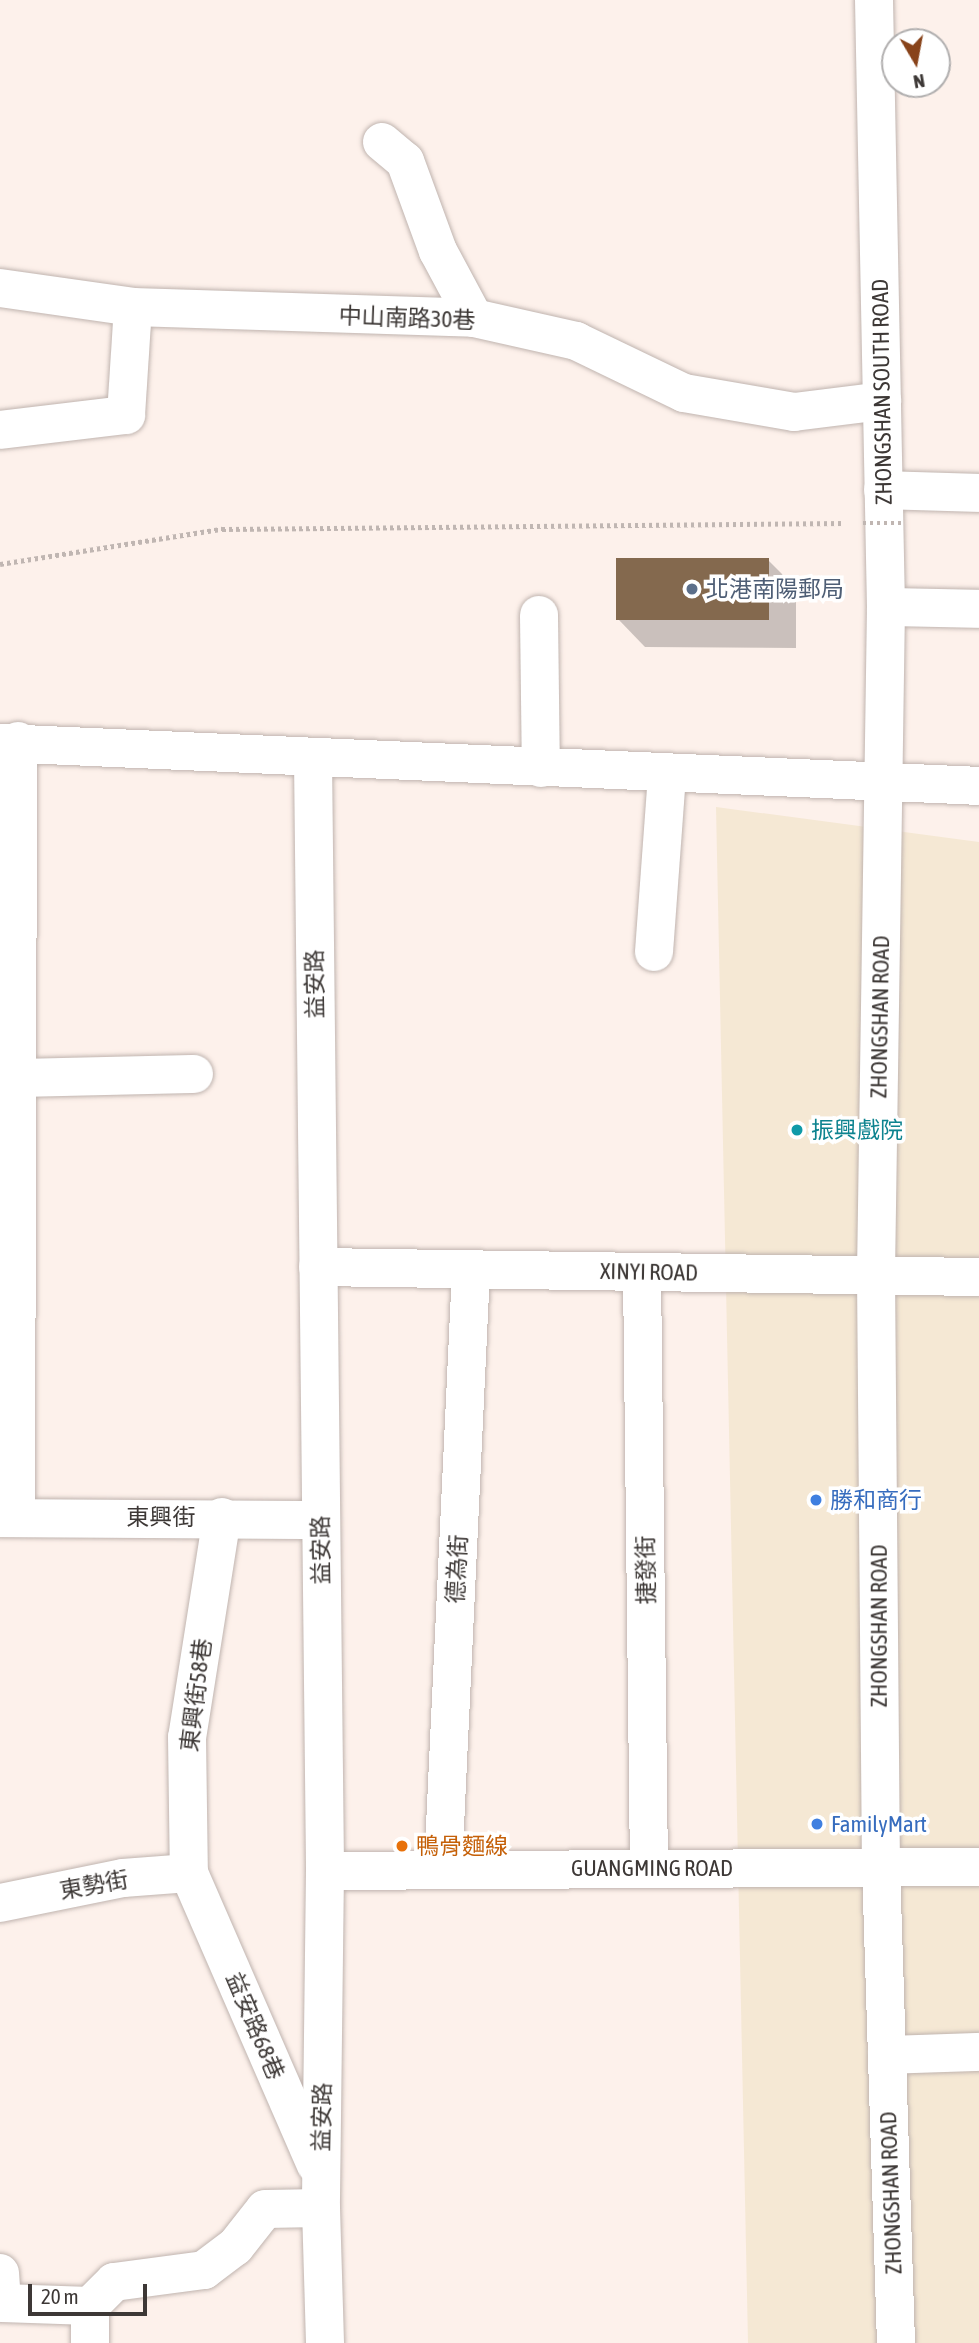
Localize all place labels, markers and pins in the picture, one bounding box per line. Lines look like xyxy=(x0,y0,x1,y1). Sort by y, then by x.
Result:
place label: 北港南陽郵局 xyxy=(706,575,844,603)
marker: 北港南陽郵局 xyxy=(684,581,700,597)
place label: 振興戲院 xyxy=(811,1116,903,1144)
marker: 振興戲院 xyxy=(789,1122,805,1138)
place label: 勝和商行 xyxy=(830,1486,922,1514)
marker: 勝和商行 xyxy=(808,1492,824,1508)
place label: FamilyMart xyxy=(831,1810,927,1838)
marker: FamilyMart xyxy=(809,1816,825,1832)
place label: 鴨骨麵線 xyxy=(416,1832,508,1860)
marker: 鴨骨麵線 xyxy=(394,1838,410,1854)

